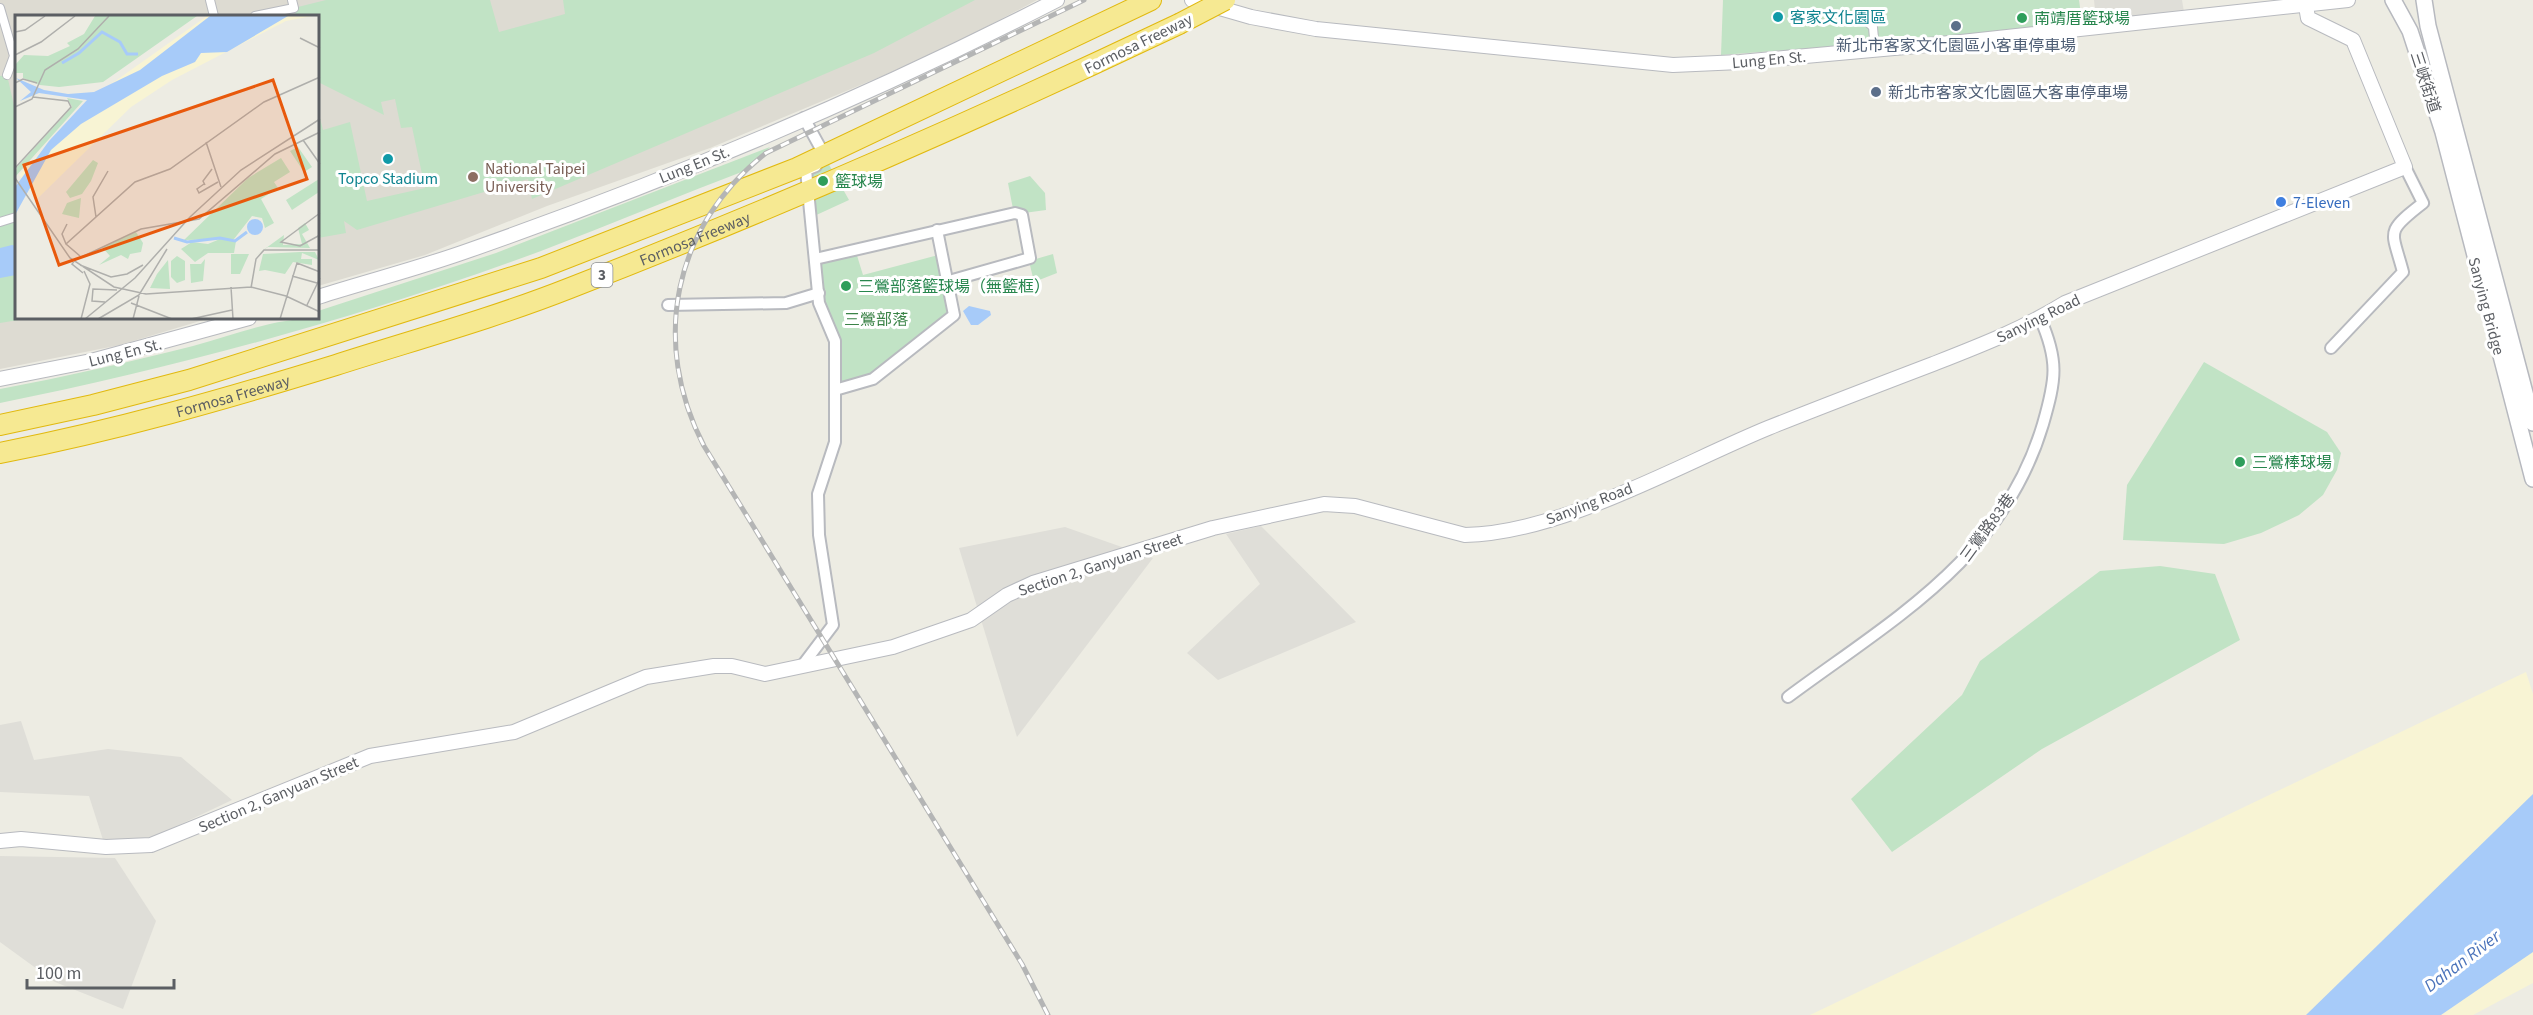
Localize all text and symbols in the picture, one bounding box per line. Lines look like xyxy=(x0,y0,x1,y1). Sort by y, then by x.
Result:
place label: 客家文化園區 xyxy=(1790,7,1886,29)
street label: Formosa Freeway xyxy=(1081,8,1197,80)
place label: 南靖厝籃球場 xyxy=(2034,8,2130,30)
marker: 客家文化園區 xyxy=(1771,10,1785,24)
marker: 南靖厝籃球場 xyxy=(2015,11,2029,25)
inset map xyxy=(15,15,320,320)
marker: 新北市客家文化園區小客車停車場 xyxy=(1949,19,1963,33)
place label: 新北市客家文化園區小客車停車場 xyxy=(1836,35,2076,57)
street label: Lung En St. xyxy=(1731,46,1807,74)
street label: 三峽街道 xyxy=(2405,48,2445,116)
place label: 新北市客家文化園區大客車停車場 xyxy=(1888,82,2128,104)
marker: 新北市客家文化園區大客車停車場 xyxy=(1869,85,1883,99)
street label: Lung En St. xyxy=(656,141,733,189)
marker: Topco Stadium xyxy=(381,152,395,166)
place label: National Taipei University xyxy=(485,158,585,198)
place label: Topco Stadium xyxy=(338,168,438,190)
marker: National Taipei University xyxy=(466,170,480,184)
place label: 籃球場 xyxy=(835,171,883,193)
marker: 籃球場 xyxy=(816,174,830,188)
place label: 7-Eleven xyxy=(2293,192,2351,214)
marker: 7-Eleven xyxy=(2274,195,2288,209)
street label: Formosa Freeway xyxy=(636,207,754,272)
street label: Sanying Bridge xyxy=(2462,255,2510,358)
road number: 3 xyxy=(592,263,612,287)
place label: 三鶯部落籃球場（無籃框） xyxy=(858,276,1050,298)
marker: 三鶯部落籃球場（無籃框） xyxy=(839,279,853,293)
street label: Sanying Road xyxy=(1993,289,2084,349)
park label: 三鶯部落 xyxy=(844,309,909,331)
street label: Lung En St. xyxy=(86,333,164,373)
street label: Formosa Freeway xyxy=(174,370,293,423)
place label: 三鶯棒球場 xyxy=(2252,452,2332,474)
marker: 三鶯棒球場 xyxy=(2233,455,2247,469)
street label: Sanying Road xyxy=(1543,477,1636,531)
street label: 三鶯路83巷 xyxy=(1955,489,2020,566)
street label: Section 2, Ganyuan Street xyxy=(1015,528,1186,602)
street label: Section 2, Ganyuan Street xyxy=(195,751,362,839)
water label: Dahan River xyxy=(2419,924,2506,998)
scale bar xyxy=(27,952,174,990)
text: 100 m xyxy=(36,961,81,986)

